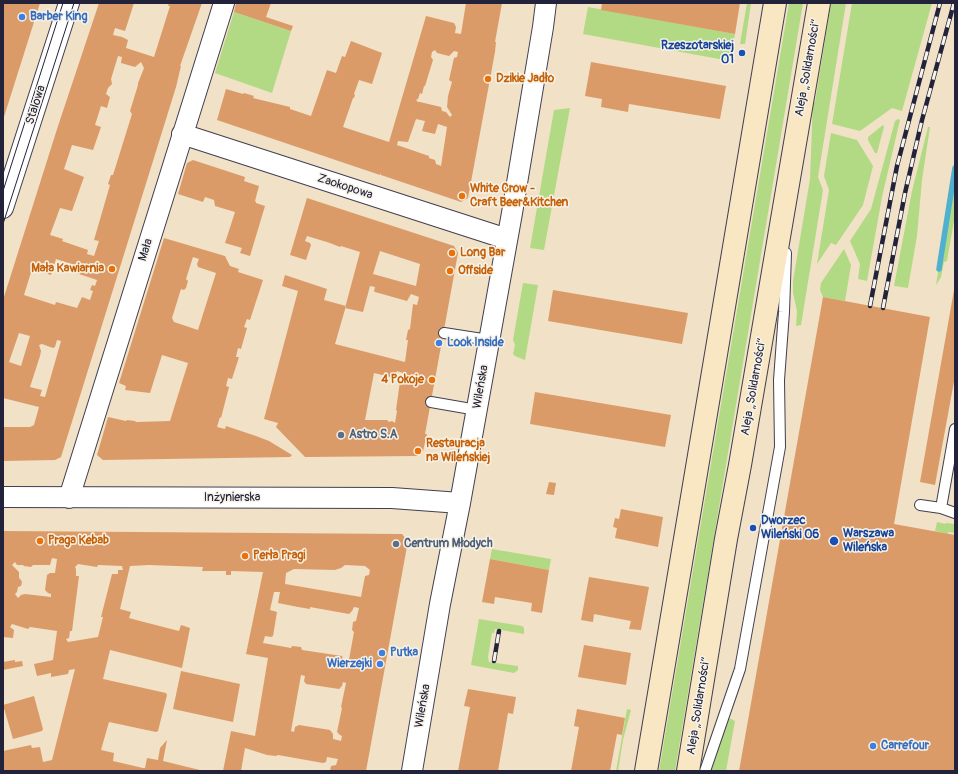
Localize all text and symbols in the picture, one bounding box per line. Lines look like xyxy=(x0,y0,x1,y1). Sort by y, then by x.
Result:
place label: Barber King xyxy=(30,10,87,24)
marker: Barber King xyxy=(17,12,27,22)
street label: Aleja „Solidarności” xyxy=(792,18,824,118)
place label: Rzeszotarskiej 01 xyxy=(661,39,734,67)
marker: Rzeszotarskiej 01 xyxy=(737,48,747,58)
place label: Dzikie Jadło xyxy=(496,72,554,86)
marker: Dzikie Jadło xyxy=(483,74,493,84)
street label: Stalowa xyxy=(23,84,49,126)
street label: Zaokopowa xyxy=(315,171,375,203)
place label: White Crow - Craft Beer&Kitchen xyxy=(470,182,568,210)
marker: White Crow - Craft Beer&Kitchen xyxy=(457,191,467,201)
street label: Mała xyxy=(136,237,156,263)
place label: Long Bar xyxy=(460,246,505,260)
marker: Long Bar xyxy=(447,248,457,258)
place label: Mała Kawiarnia xyxy=(31,262,104,276)
marker: Mała Kawiarnia xyxy=(107,264,117,274)
place label: Offside xyxy=(458,264,493,278)
marker: Offside xyxy=(445,266,455,276)
place label: Look Inside xyxy=(447,336,504,350)
street label: Aleja „Solidarności” xyxy=(738,337,770,437)
marker: Look Inside xyxy=(434,338,444,348)
street label: Wileńska xyxy=(470,364,492,410)
place label: 4 Pokoje xyxy=(381,373,424,387)
marker: 4 Pokoje xyxy=(427,375,437,385)
place label: Astro S.A xyxy=(349,428,397,442)
marker: Astro S.A xyxy=(336,430,346,440)
place label: Restauracja na Wileńskiej xyxy=(426,437,490,465)
marker: Restauracja na Wileńskiej xyxy=(413,446,423,456)
street label: Inżynierska xyxy=(204,491,260,505)
place label: Dworzec Wileński 06 xyxy=(761,514,819,542)
marker: Dworzec Wileński 06 xyxy=(748,523,758,533)
place label: Warszawa Wileńska xyxy=(843,527,894,555)
place label: Praga Kebab xyxy=(48,534,109,548)
marker: Warszawa Wileńska xyxy=(828,535,840,547)
marker: Praga Kebab xyxy=(35,536,45,546)
place label: Centrum Młodych xyxy=(404,537,493,551)
marker: Centrum Młodych xyxy=(391,539,401,549)
place label: Perła Pragi xyxy=(253,549,305,563)
marker: Perła Pragi xyxy=(240,551,250,561)
place label: Putka xyxy=(390,646,418,660)
marker: Putka xyxy=(377,648,387,658)
street label: Aleja „Solidarności” xyxy=(684,656,714,756)
place label: Wierzejki xyxy=(327,657,372,671)
marker: Wierzejki xyxy=(375,659,385,669)
street label: Wileńska xyxy=(412,683,434,729)
place label: Carrefour xyxy=(881,739,929,753)
marker: Carrefour xyxy=(868,741,878,751)

